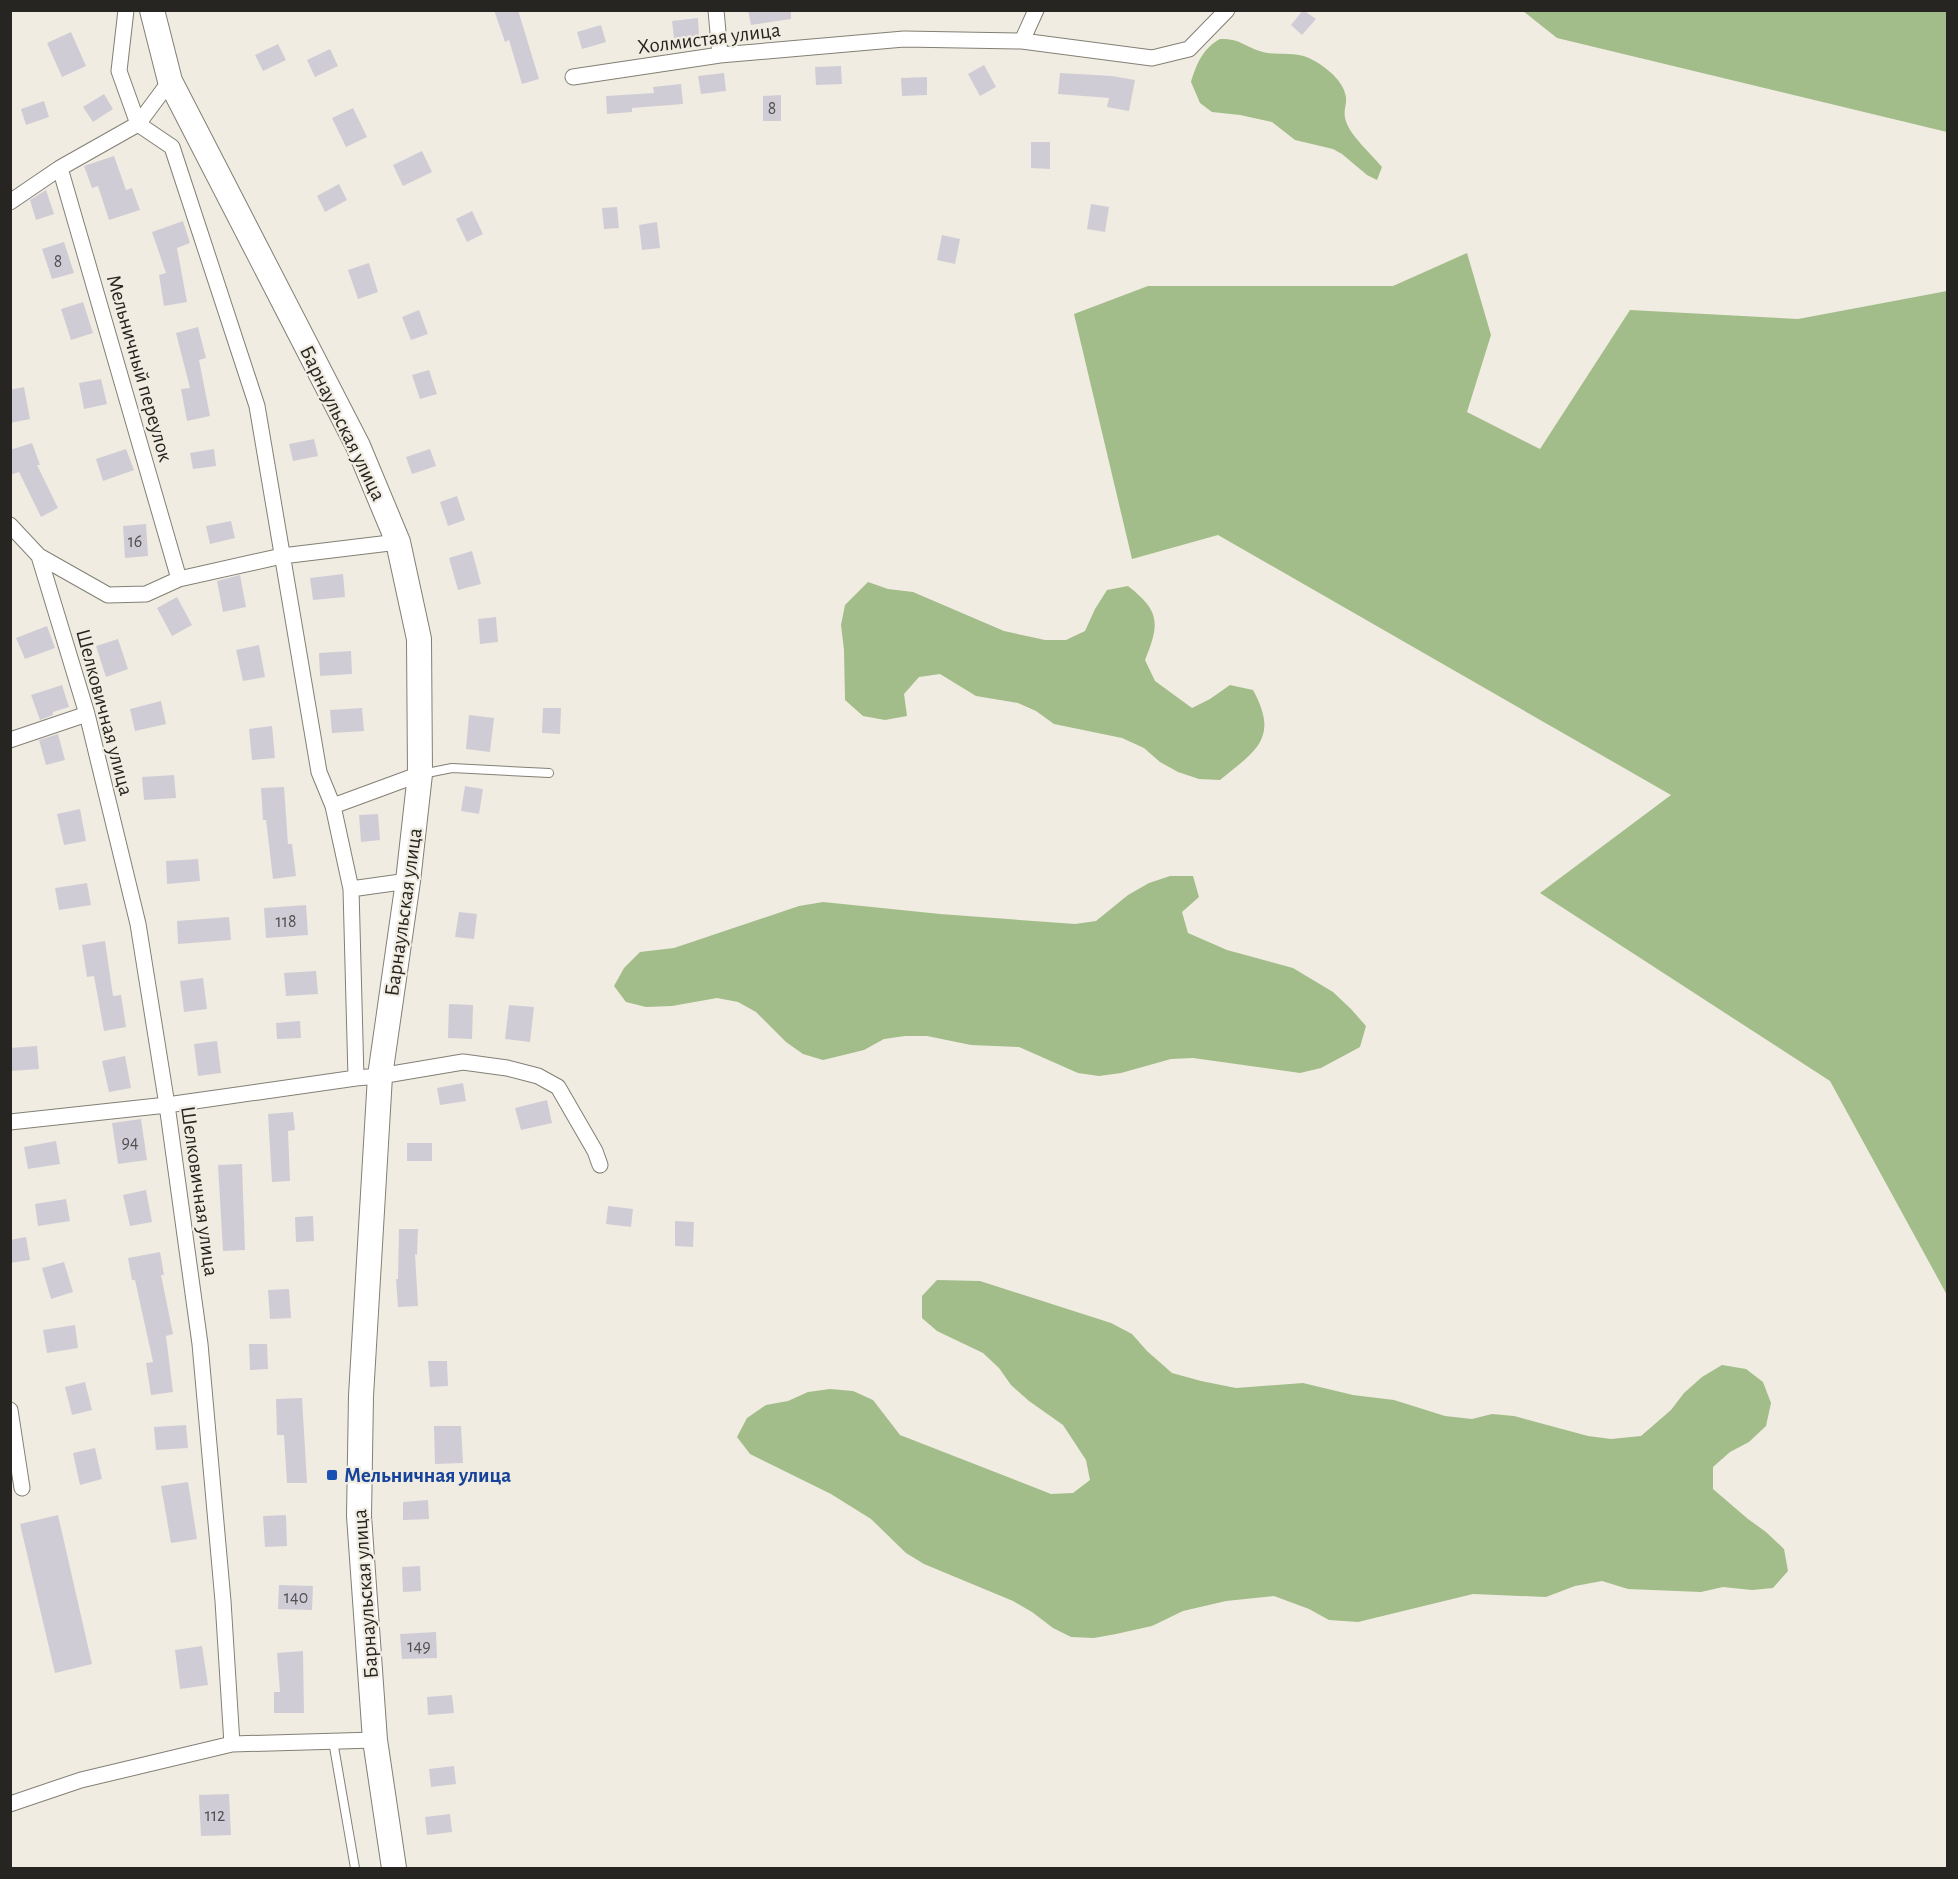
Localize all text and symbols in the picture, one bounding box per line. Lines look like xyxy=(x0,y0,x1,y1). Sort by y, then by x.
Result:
street label: Холмистая улица xyxy=(636,19,782,58)
house number: 8 xyxy=(768,100,776,118)
house number: 8 xyxy=(54,253,62,271)
street label: Мельничный переулок xyxy=(103,272,176,464)
street label: Барнаульская улица xyxy=(296,342,389,505)
house number: 16 xyxy=(128,533,142,551)
street label: Шелковичная улица xyxy=(72,626,137,798)
street label: Барнаульская улица xyxy=(381,826,426,998)
house number: 118 xyxy=(276,913,296,931)
street label: Шелковичная улица xyxy=(177,1105,222,1278)
house number: 94 xyxy=(121,1134,139,1152)
place label: Мельничная улица xyxy=(344,1465,511,1486)
marker: Мельничная улица xyxy=(325,1468,339,1482)
street label: Барнаульская улица xyxy=(349,1508,382,1679)
house number: 140 xyxy=(284,1589,308,1607)
house number: 149 xyxy=(407,1638,431,1656)
house number: 112 xyxy=(205,1807,225,1825)

